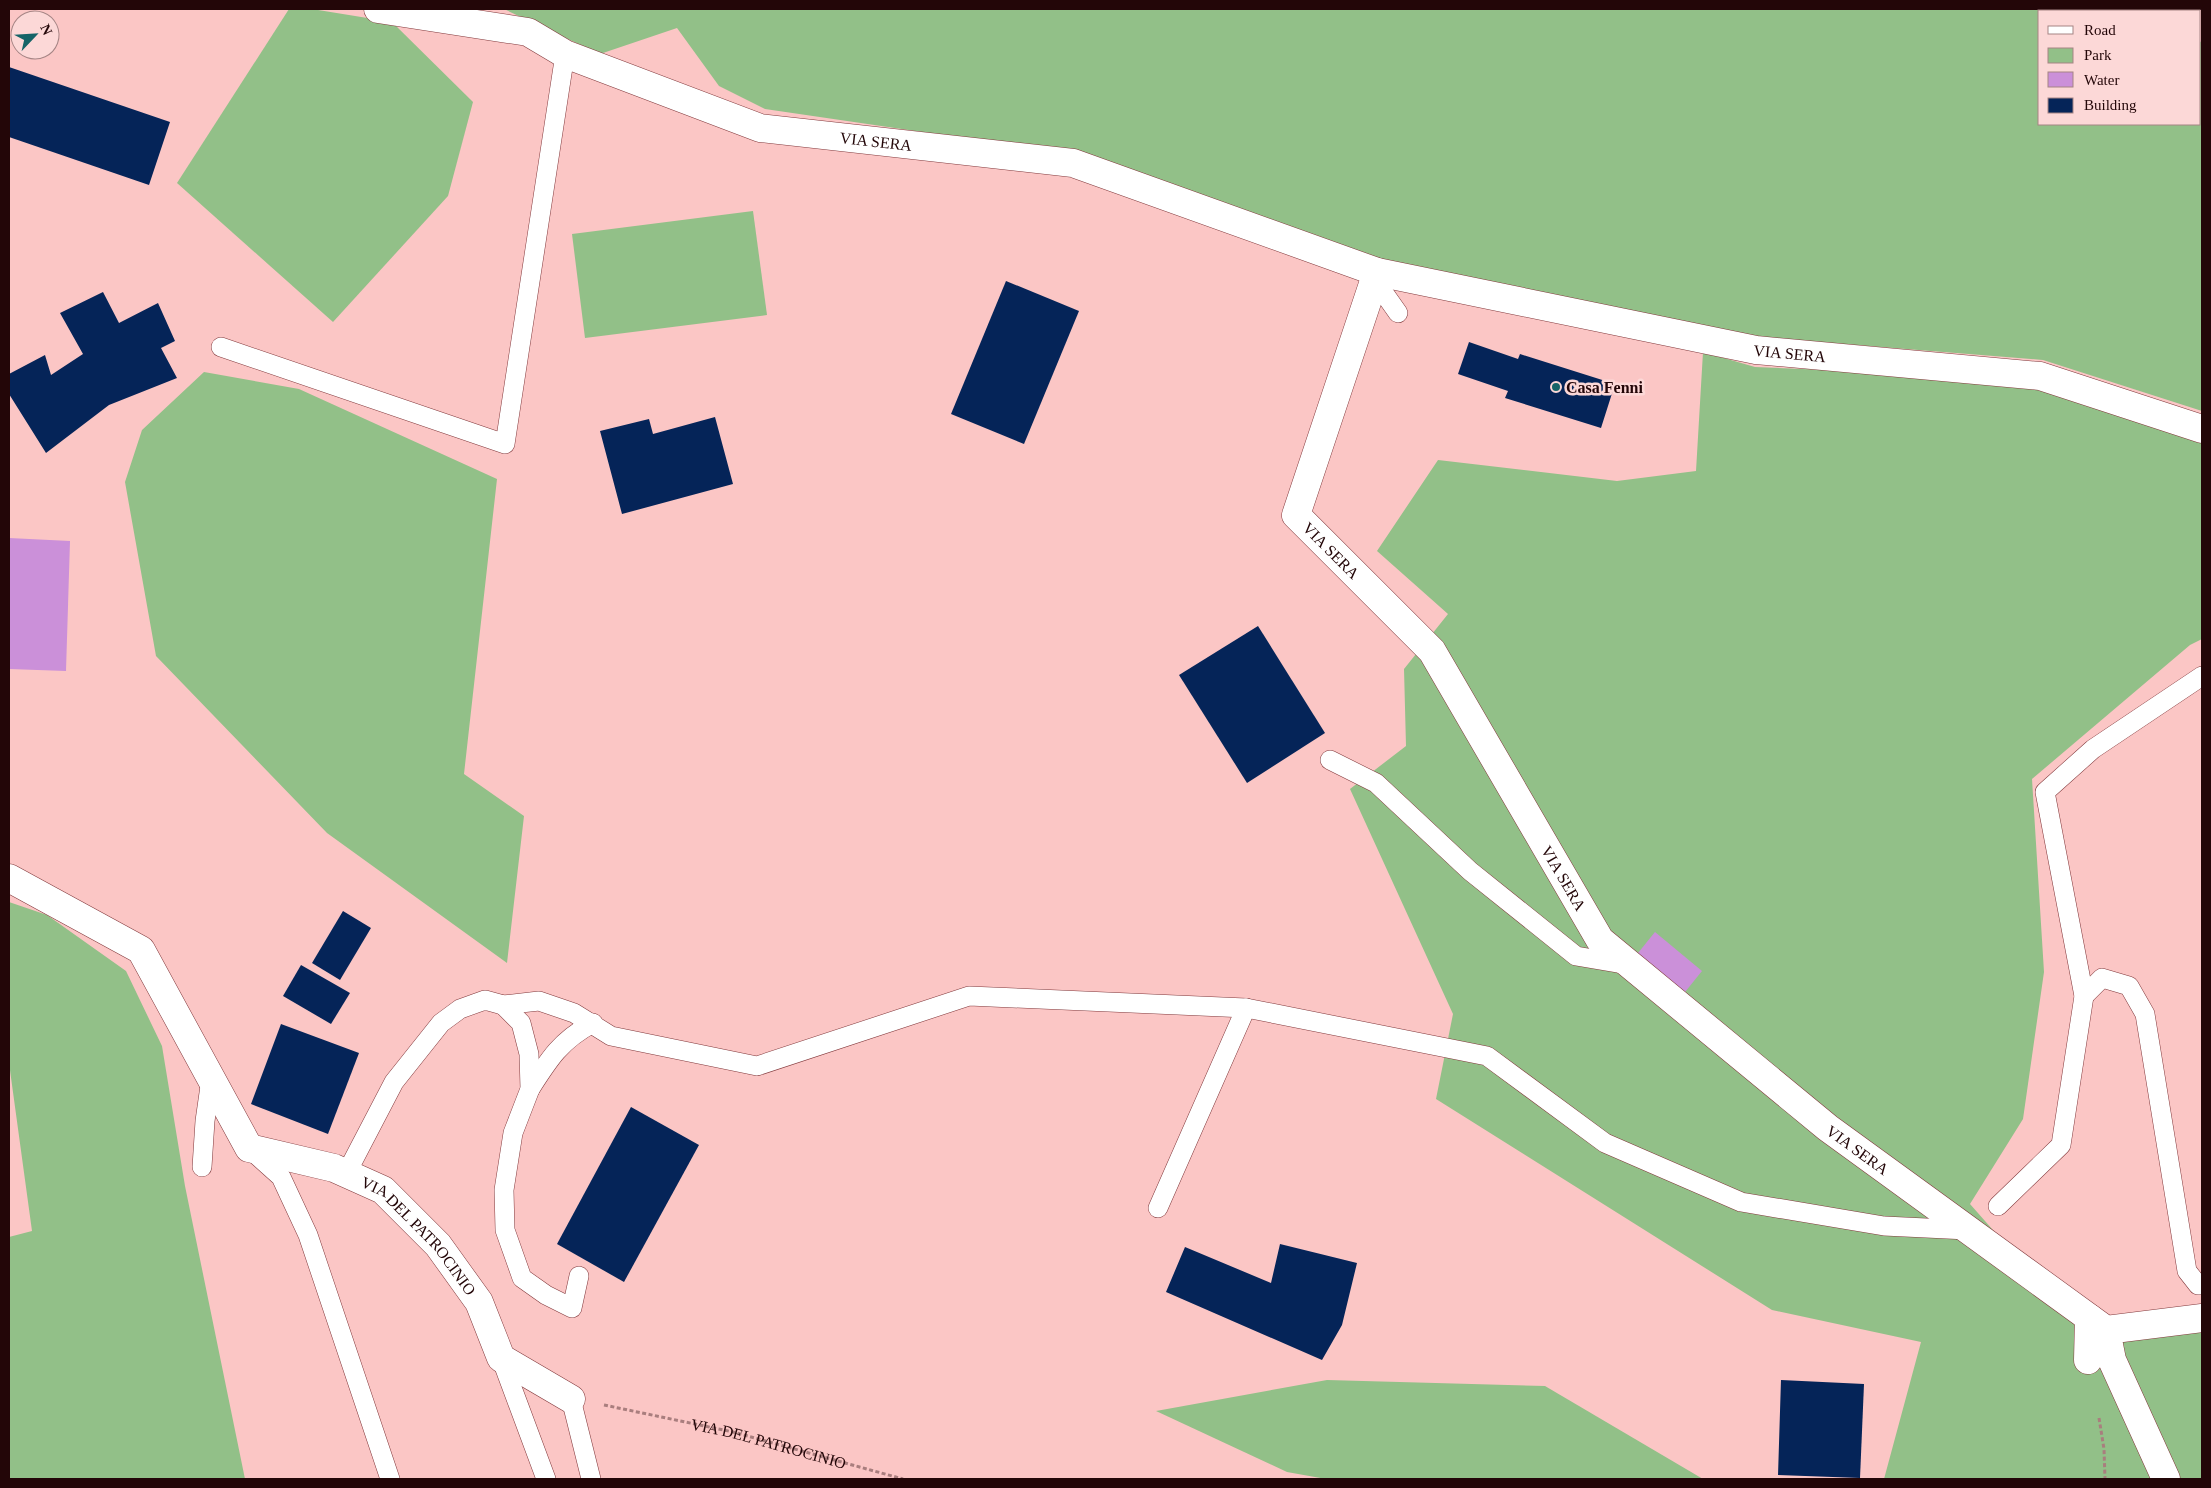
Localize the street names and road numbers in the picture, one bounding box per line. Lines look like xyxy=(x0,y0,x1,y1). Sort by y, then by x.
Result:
street label: VIA SERA xyxy=(839,129,913,154)
street label: VIA SERA xyxy=(1753,342,1827,365)
street label: VIA SERA xyxy=(1299,519,1363,583)
street label: VIA SERA xyxy=(1538,843,1589,914)
street label: VIA SERA xyxy=(1823,1122,1892,1178)
street label: VIA DEL PATROCINIO xyxy=(358,1173,479,1298)
street label: VIA DEL PATROCINIO xyxy=(689,1415,848,1472)

